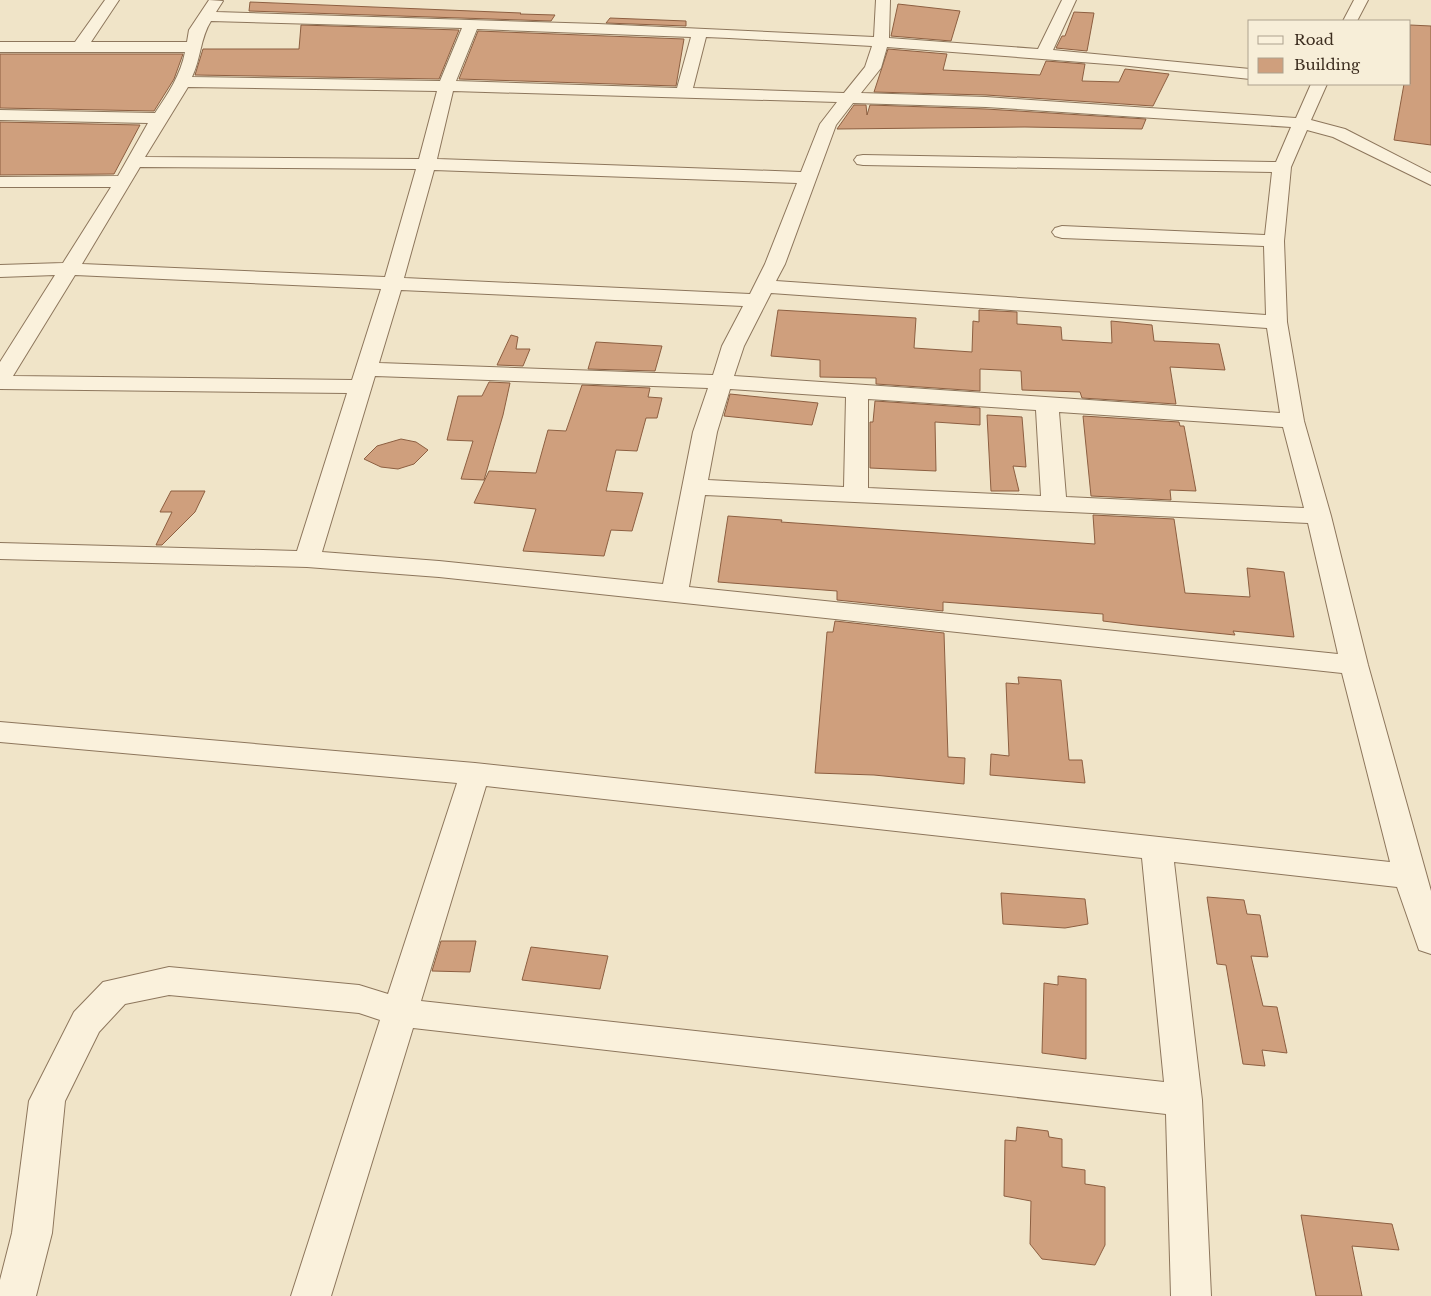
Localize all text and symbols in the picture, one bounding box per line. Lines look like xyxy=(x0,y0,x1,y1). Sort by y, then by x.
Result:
legend xyxy=(1248,20,1411,85)
text: Road xyxy=(1294,30,1334,49)
text: Building xyxy=(1294,55,1361,74)

